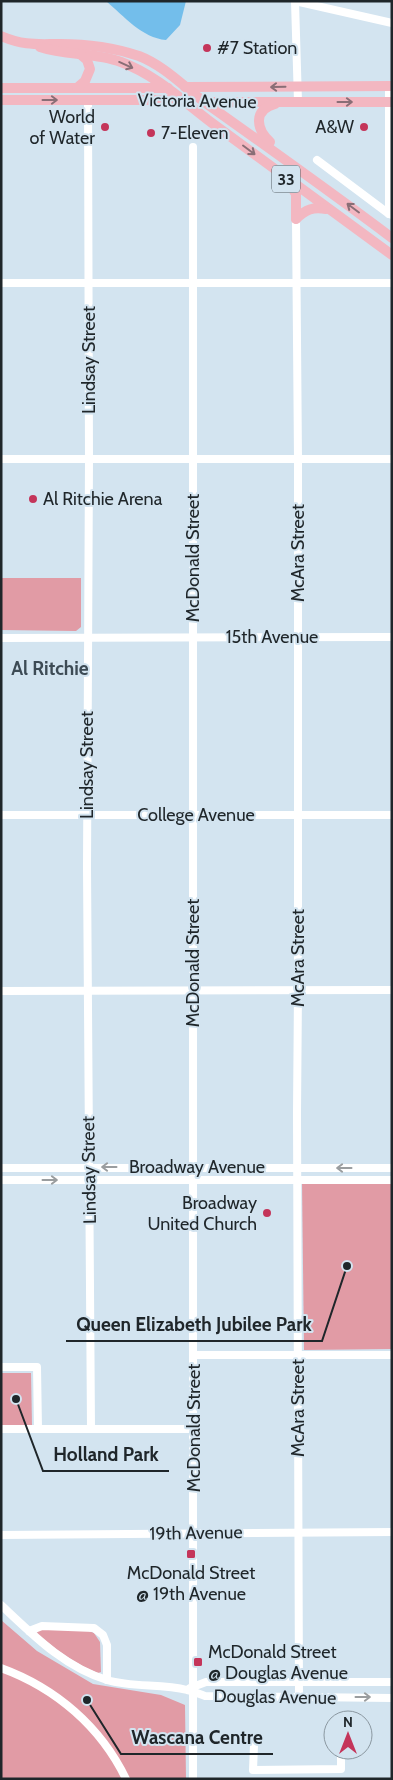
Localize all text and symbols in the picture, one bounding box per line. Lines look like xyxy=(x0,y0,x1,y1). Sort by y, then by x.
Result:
place label: #7 Station xyxy=(217,37,297,59)
marker: #7 Station xyxy=(201,42,213,54)
one-way arrow xyxy=(118,60,133,70)
one-way arrow xyxy=(270,82,286,92)
street label: Victoria Avenue xyxy=(137,89,257,113)
one-way arrow xyxy=(42,95,58,105)
one-way arrow xyxy=(336,97,352,107)
place label: World of Water xyxy=(30,106,95,149)
place label: A&W xyxy=(315,116,354,138)
marker: World of Water xyxy=(99,121,111,133)
marker: A&W xyxy=(358,121,370,133)
place label: 7-Eleven xyxy=(161,122,229,144)
marker: 7-Eleven xyxy=(145,127,157,139)
one-way arrow xyxy=(242,145,255,156)
road number: 33 xyxy=(272,165,300,192)
one-way arrow xyxy=(346,203,360,213)
street label: Lindsay Street xyxy=(78,306,100,414)
place label: Al Ritchie Arena xyxy=(43,488,163,510)
marker: Al Ritchie Arena xyxy=(27,493,39,505)
street label: McDonald Street xyxy=(182,494,204,622)
street label: McAra Street xyxy=(287,504,309,602)
street label: 15th Avenue xyxy=(226,626,318,648)
district label: Al Ritchie xyxy=(11,657,89,680)
street label: Lindsay Street xyxy=(76,711,98,819)
street label: College Avenue xyxy=(137,804,255,826)
street label: McDonald Street xyxy=(182,899,204,1027)
street label: McAra Street xyxy=(287,909,309,1007)
street label: Lindsay Street xyxy=(77,1116,101,1224)
street label: Broadway Avenue xyxy=(129,1156,265,1178)
one-way arrow xyxy=(101,1163,117,1172)
one-way arrow xyxy=(337,1163,353,1173)
one-way arrow xyxy=(42,1175,58,1185)
place label: Broadway United Church xyxy=(147,1192,257,1235)
marker: Broadway United Church xyxy=(261,1207,273,1219)
callout: Queen Elizabeth Jubilee Park xyxy=(66,1307,322,1341)
text: Queen Elizabeth Jubilee Park xyxy=(76,1313,313,1336)
street label: McAra Street xyxy=(287,1359,309,1457)
street label: McDonald Street xyxy=(183,1364,205,1492)
callout: Holland Park xyxy=(43,1437,169,1471)
text: Holland Park xyxy=(53,1443,160,1466)
street label: 19th Avenue xyxy=(149,1521,243,1545)
marker: McDonald Street @ 19th Avenue xyxy=(185,1548,197,1560)
place label: McDonald Street @ 19th Avenue xyxy=(127,1562,255,1605)
place label: McDonald Street @ Douglas Avenue xyxy=(208,1641,348,1684)
marker: McDonald Street @ Douglas Avenue xyxy=(192,1656,204,1668)
street label: Douglas Avenue xyxy=(213,1685,337,1709)
one-way arrow xyxy=(354,1692,370,1702)
north arrow xyxy=(323,1710,373,1760)
text: N xyxy=(343,1713,353,1731)
callout: Wascana Centre xyxy=(121,1720,273,1754)
text: Wascana Centre xyxy=(131,1726,263,1749)

